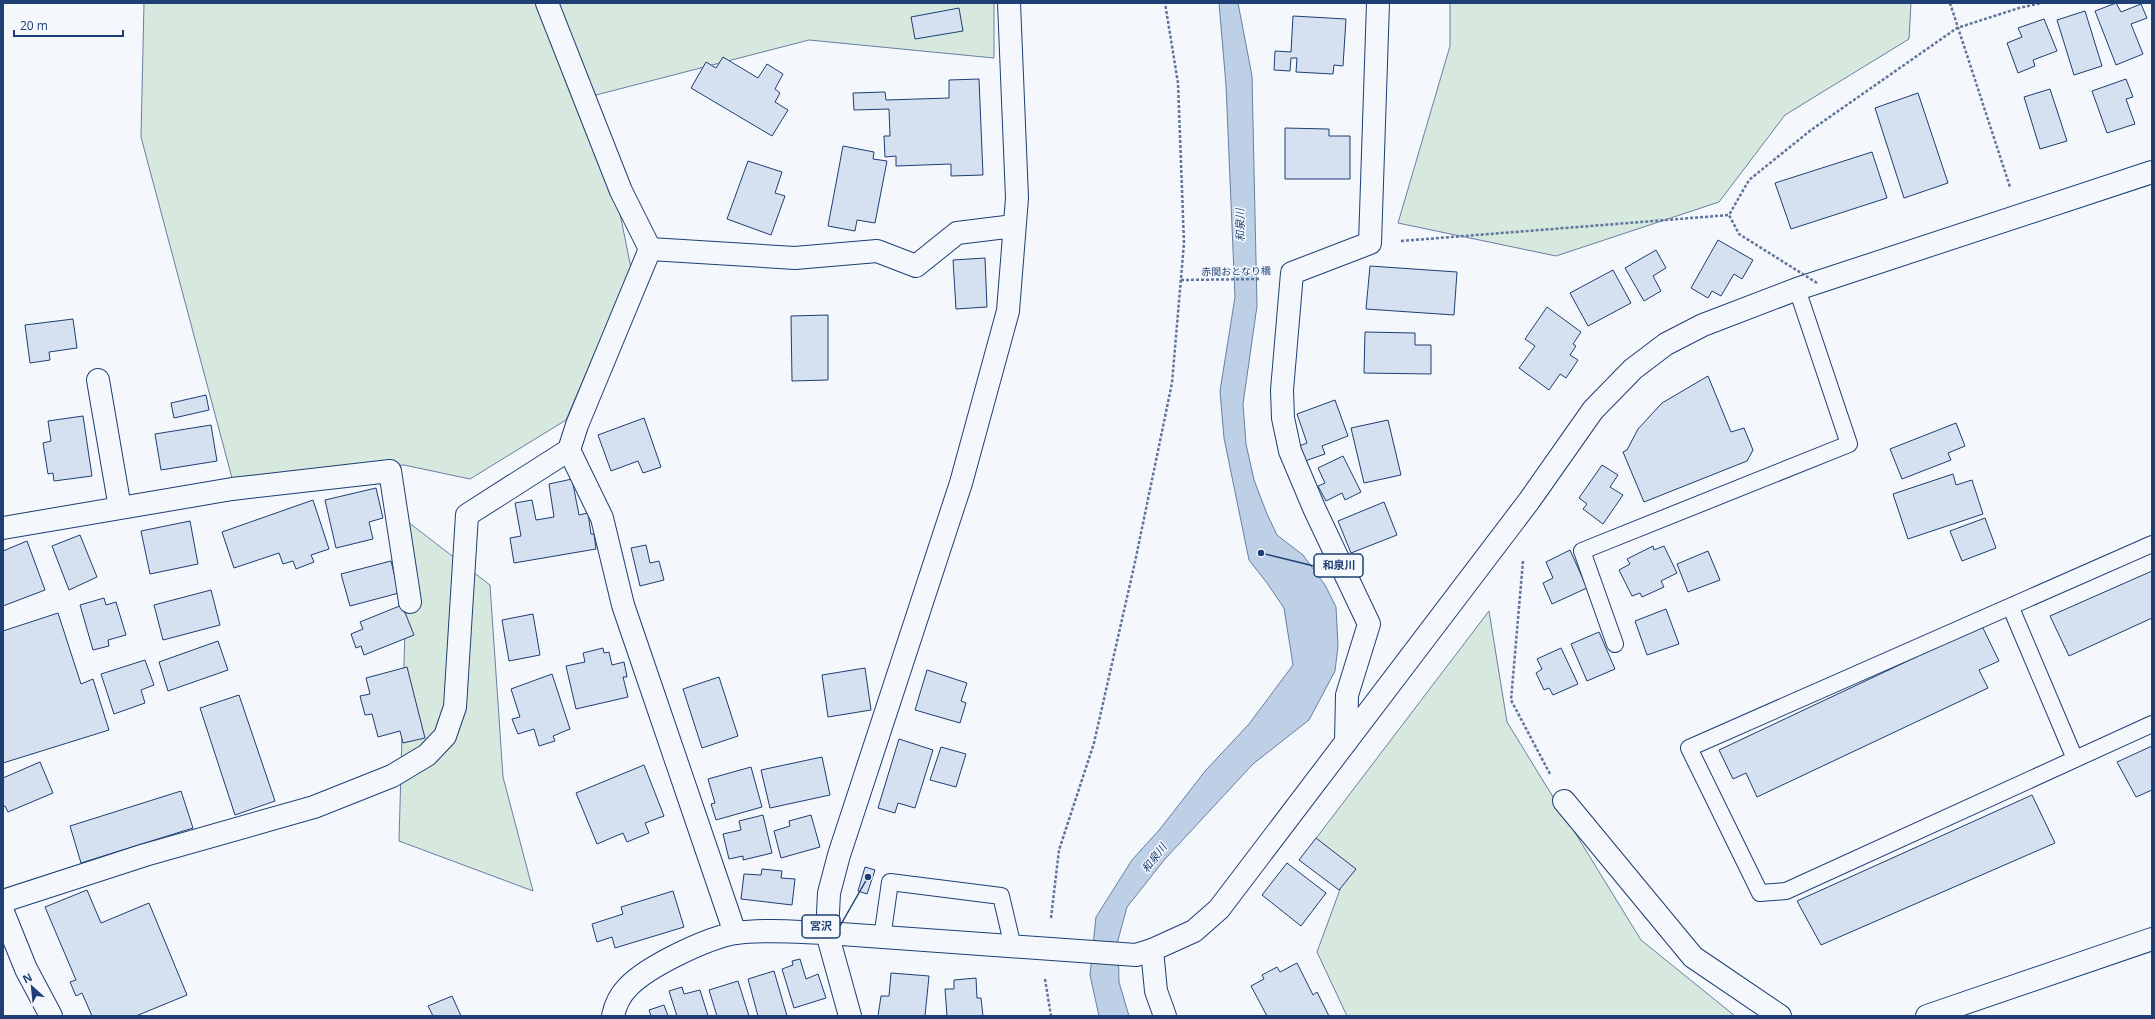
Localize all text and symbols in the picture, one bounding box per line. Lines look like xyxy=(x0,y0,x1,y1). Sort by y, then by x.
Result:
scale bar xyxy=(14,12,123,38)
text: 20 m xyxy=(20,17,48,34)
water label: 和泉川 xyxy=(1232,207,1247,242)
street label: 赤関おとなり橋 xyxy=(1201,263,1271,279)
callout: 和泉川 xyxy=(1314,554,1363,577)
text: 和泉川 xyxy=(1323,557,1356,572)
water label: 和泉川 xyxy=(1138,839,1170,875)
callout: 宮沢 xyxy=(802,915,840,938)
text: 宮沢 xyxy=(810,918,832,933)
north arrow xyxy=(12,967,52,1007)
text: N xyxy=(20,969,35,986)

